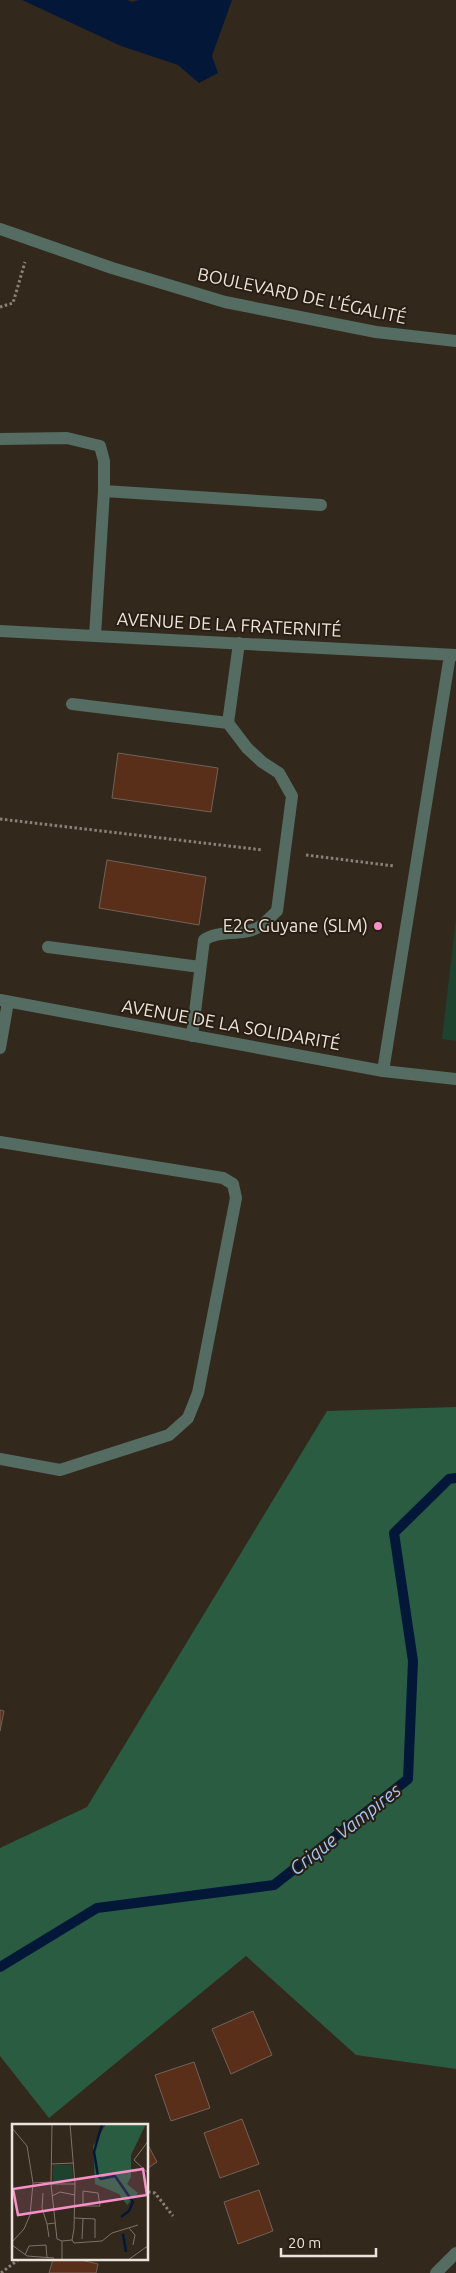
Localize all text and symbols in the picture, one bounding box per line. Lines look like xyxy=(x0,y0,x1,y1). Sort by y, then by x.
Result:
street label: BOULEVARD DE L'ÉGALITÉ xyxy=(196,262,409,327)
street label: AVENUE DE LA FRATERNITÉ xyxy=(116,607,342,640)
place label: E2C Guyane (SLM) xyxy=(223,915,368,936)
marker: E2C Guyane (SLM) xyxy=(372,920,384,932)
street label: AVENUE DE LA SOLIDARITÉ xyxy=(120,994,342,1053)
water label: Crique Vampires xyxy=(285,1779,405,1879)
inset map xyxy=(12,2124,149,2260)
scale bar xyxy=(281,2226,376,2258)
text: 20 m xyxy=(288,2234,321,2251)

